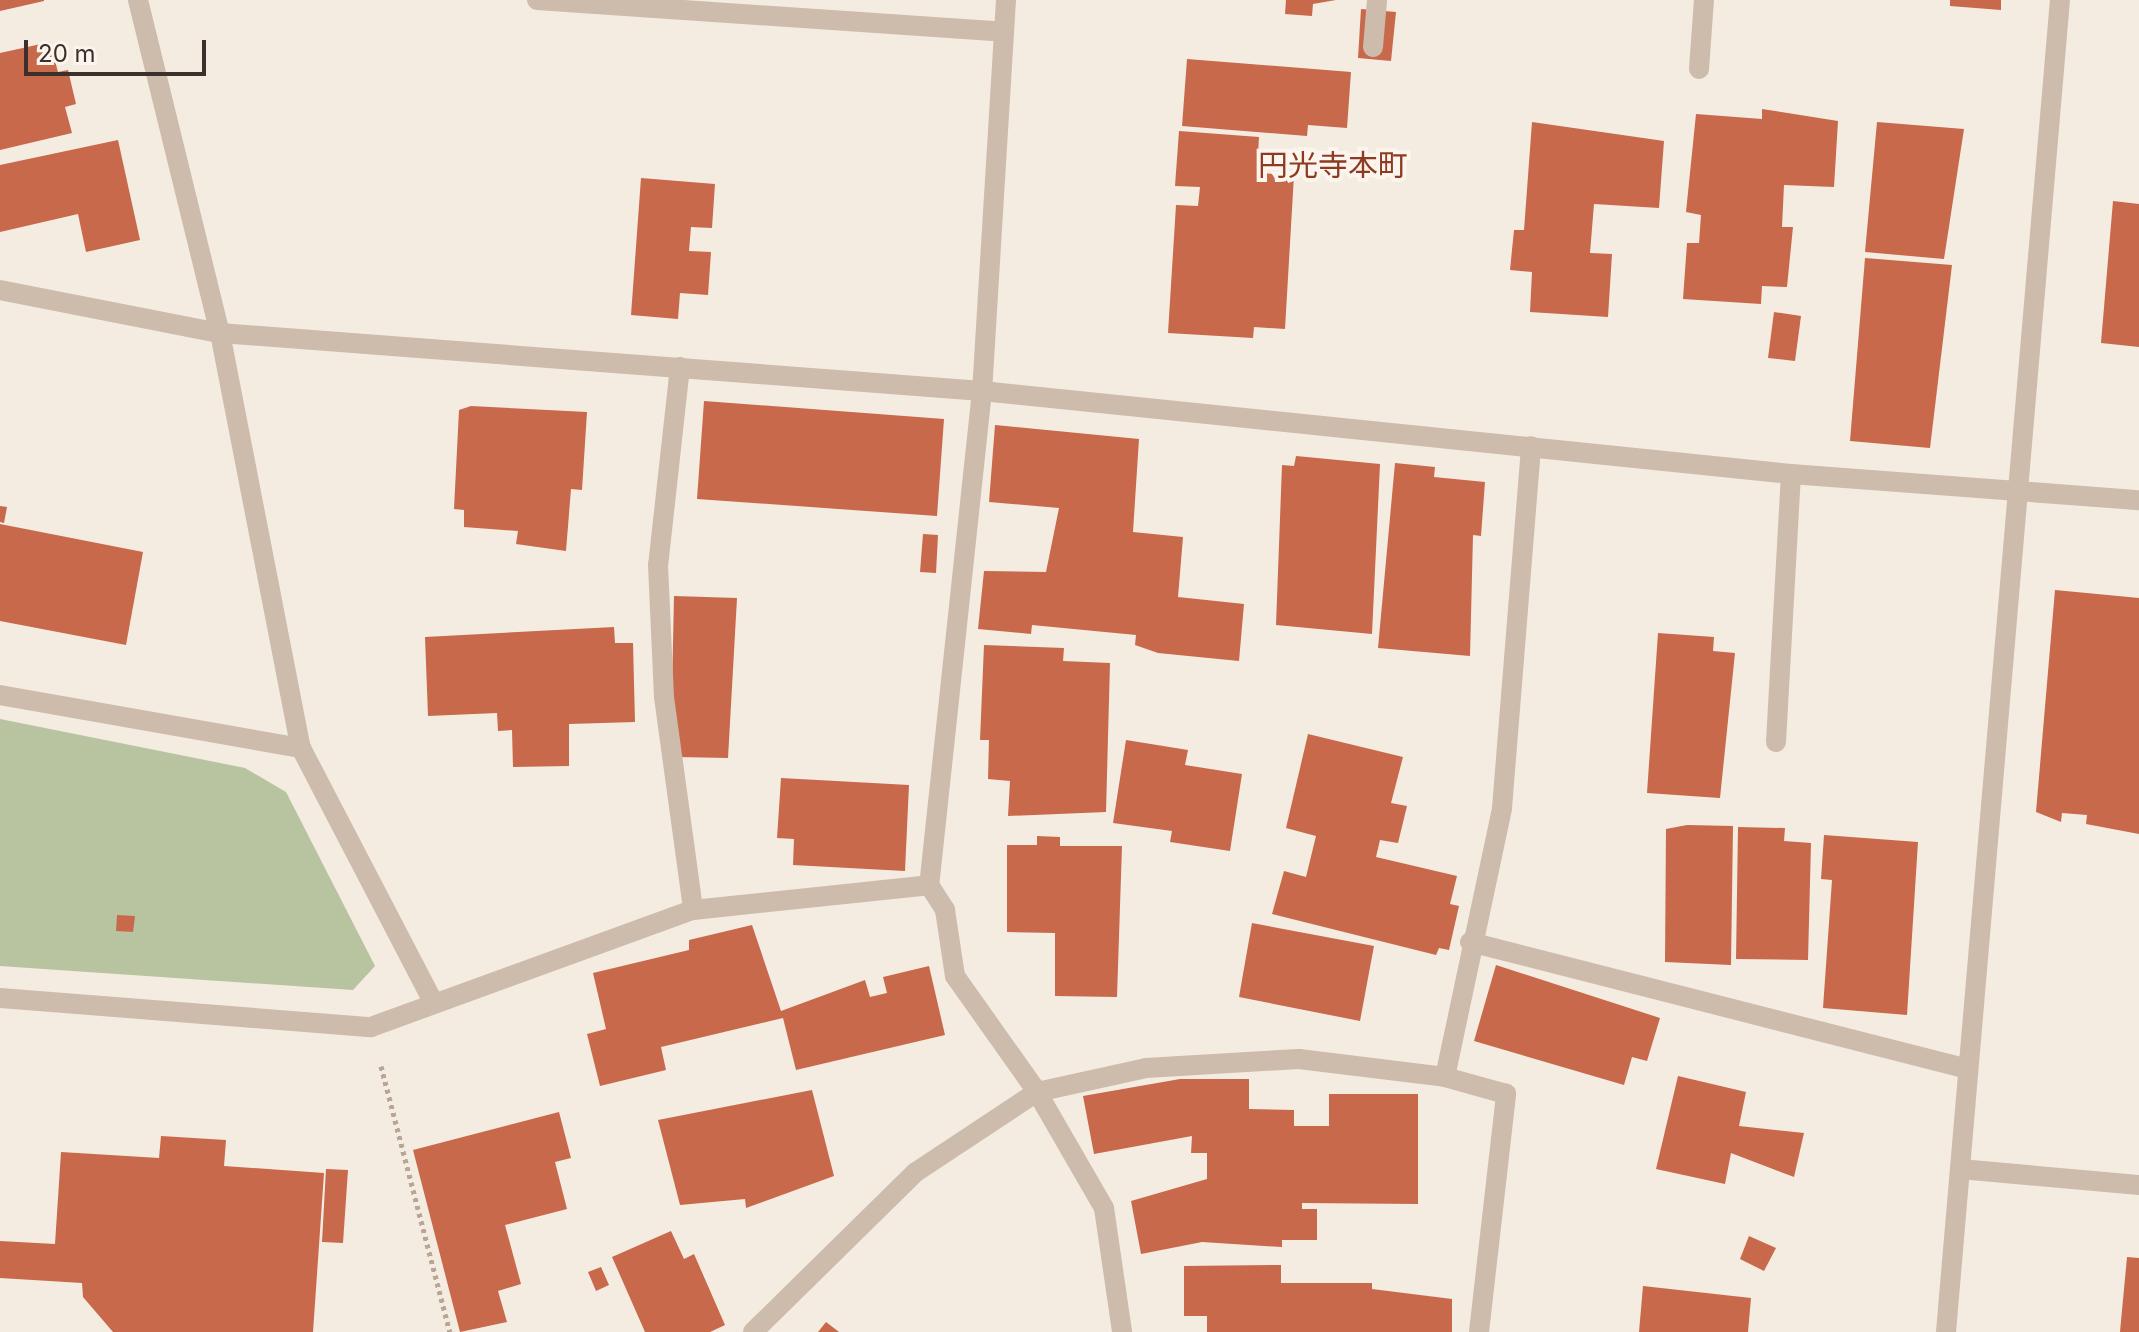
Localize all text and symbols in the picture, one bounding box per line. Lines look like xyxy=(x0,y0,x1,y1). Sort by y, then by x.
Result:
scale bar xyxy=(28,24,210,74)
text: 20 m xyxy=(38,39,96,68)
district label: 円光寺本町 xyxy=(1258,147,1408,183)

